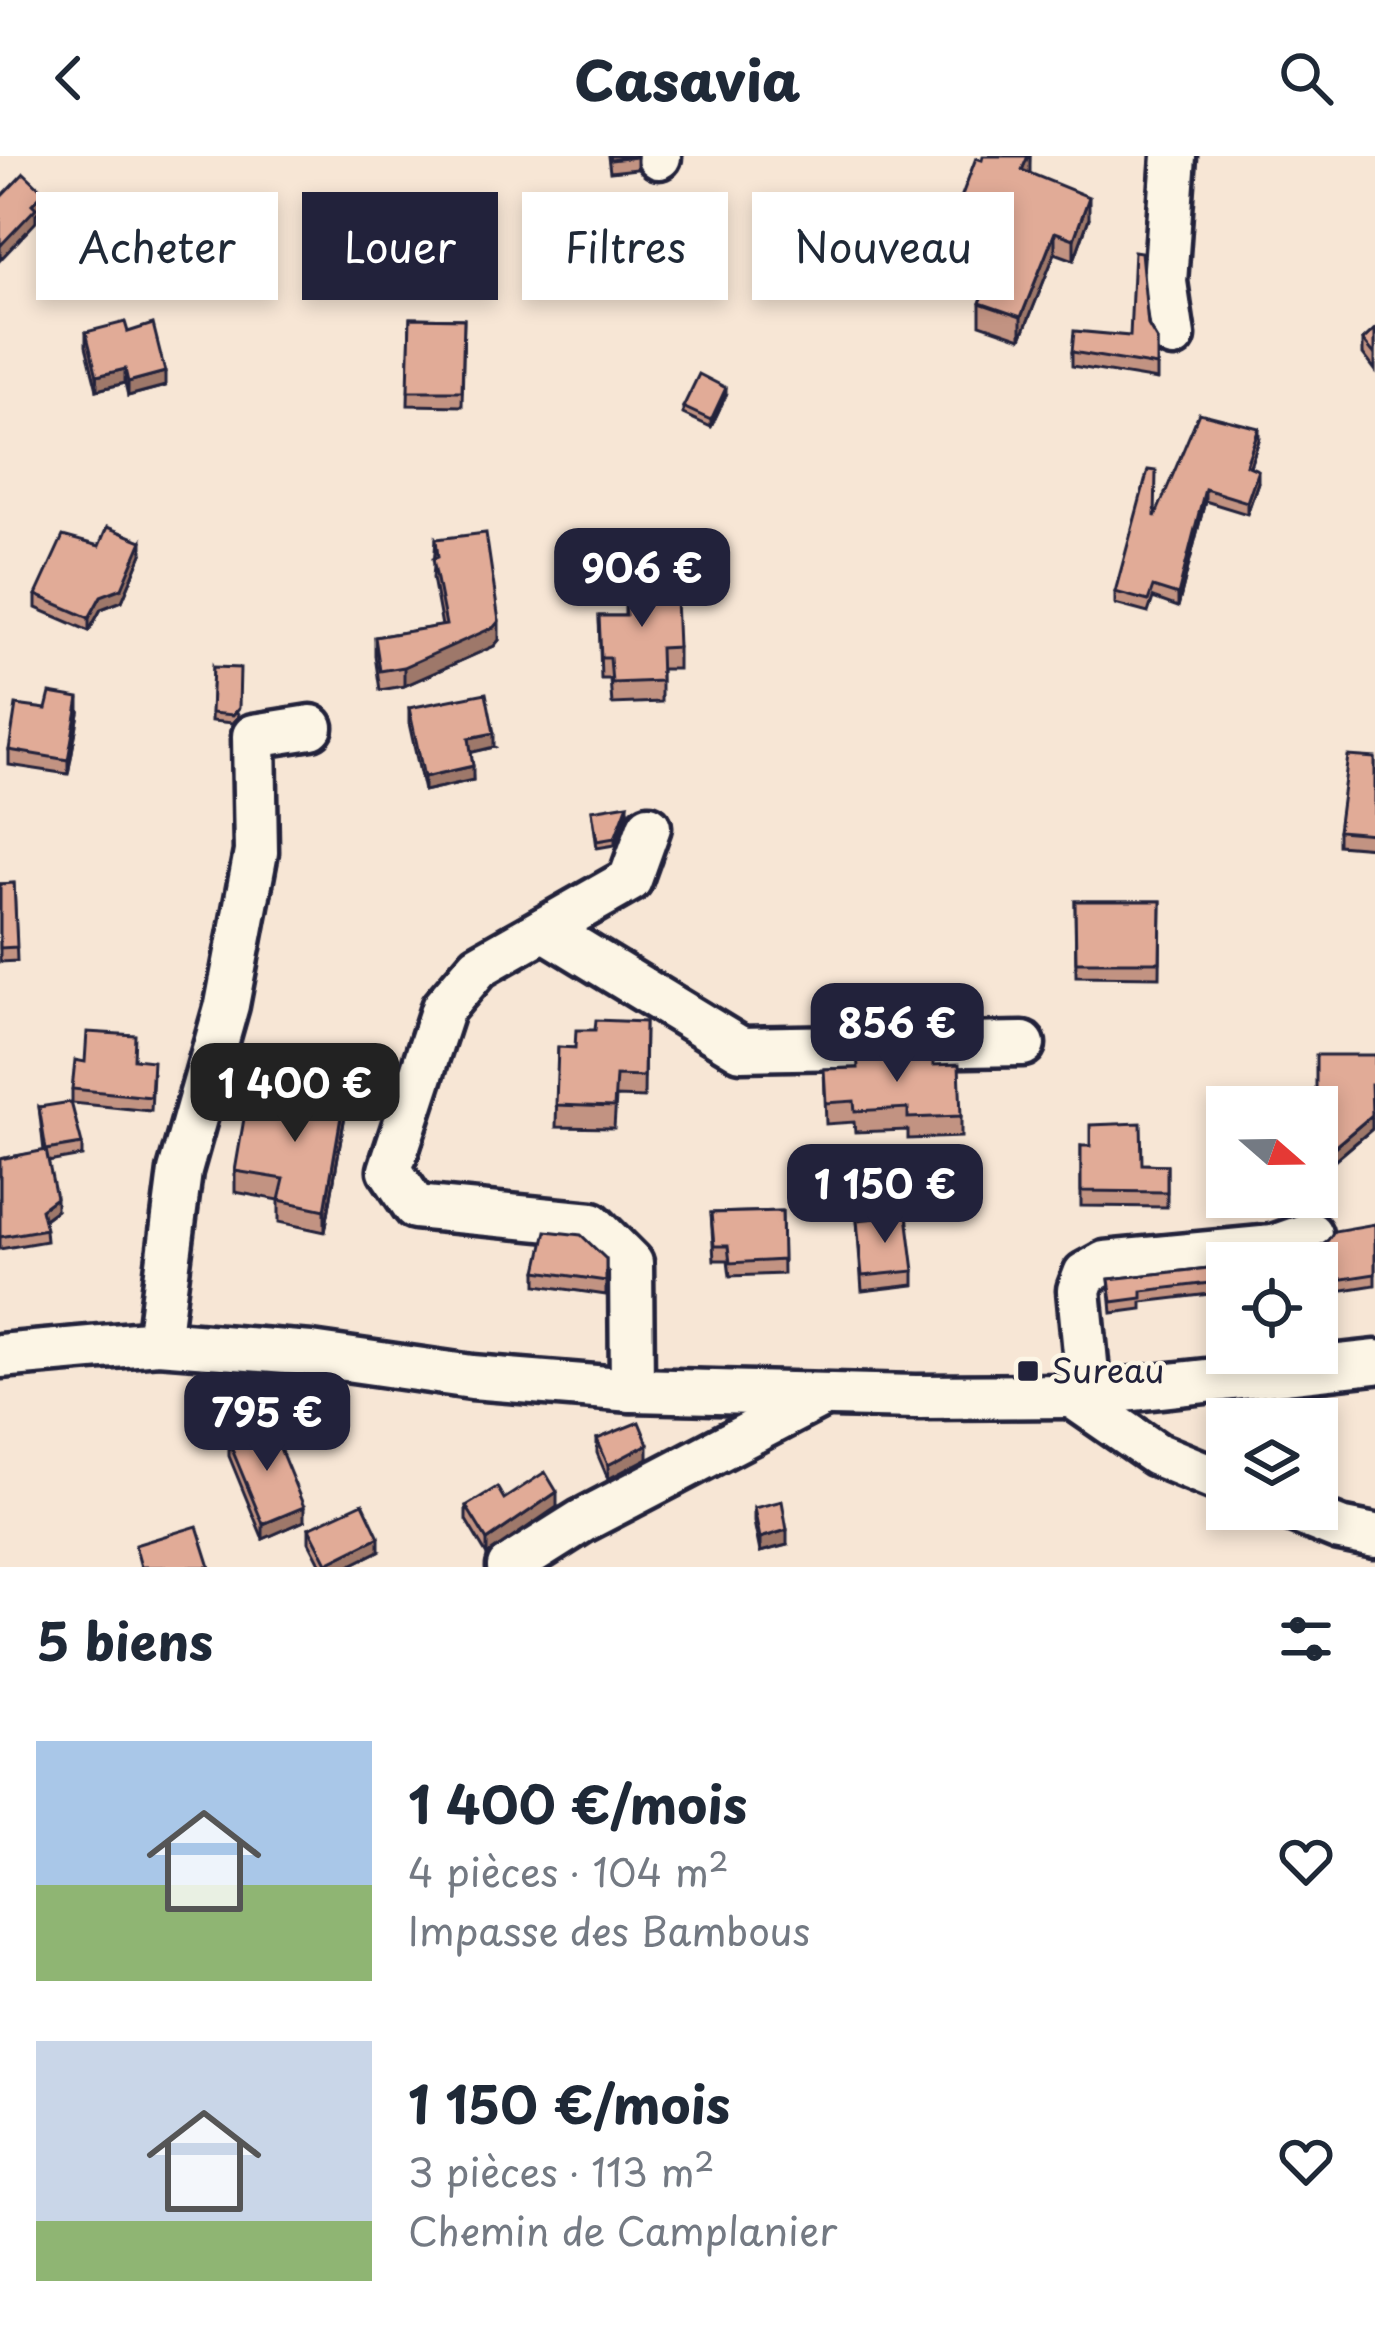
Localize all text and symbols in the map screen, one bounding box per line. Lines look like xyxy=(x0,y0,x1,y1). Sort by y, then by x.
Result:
text: Casavia xyxy=(574,38,801,119)
icon: back xyxy=(36,45,102,111)
icon: search xyxy=(1273,45,1339,111)
chip: Acheter xyxy=(36,192,278,300)
chip: Louer xyxy=(302,192,498,300)
chip: Filtres xyxy=(522,192,728,300)
chip: Nouveau xyxy=(752,192,1014,300)
pin: 906 € xyxy=(558,528,726,630)
text: 906 € xyxy=(581,537,703,596)
pin: 856 € xyxy=(813,983,981,1085)
text: 856 € xyxy=(838,992,956,1051)
pin: 1 400 € xyxy=(184,1043,406,1145)
text: 1 400 € xyxy=(218,1052,372,1111)
north arrow xyxy=(1206,1086,1338,1218)
map controls xyxy=(1206,1086,1338,1530)
pin: 1 150 € xyxy=(774,1144,996,1246)
text: 1 150 € xyxy=(814,1153,956,1212)
button: locate xyxy=(1206,1242,1338,1374)
place label: Sureau xyxy=(1052,1344,1164,1394)
marker: Sureau xyxy=(1015,1358,1041,1384)
pin: 795 € xyxy=(183,1372,351,1474)
text: 795 € xyxy=(211,1381,323,1440)
button: layers xyxy=(1206,1398,1338,1530)
text: 5 biens xyxy=(36,1601,213,1678)
icon: filters xyxy=(1273,1606,1339,1672)
text: 1 400 €/mois xyxy=(408,1764,747,1841)
icon: home xyxy=(132,1789,276,1933)
icon: heart xyxy=(1273,1828,1339,1894)
text: 4 pièces · 104 m² xyxy=(408,1841,729,1900)
text: Impasse des Bambous xyxy=(408,1900,810,1959)
text: 1 150 €/mois xyxy=(408,2064,731,2141)
icon: home xyxy=(132,2089,276,2233)
icon: heart xyxy=(1273,2128,1339,2194)
text: 3 pièces · 113 m² xyxy=(408,2141,715,2200)
text: Chemin de Camplanier xyxy=(408,2200,837,2259)

